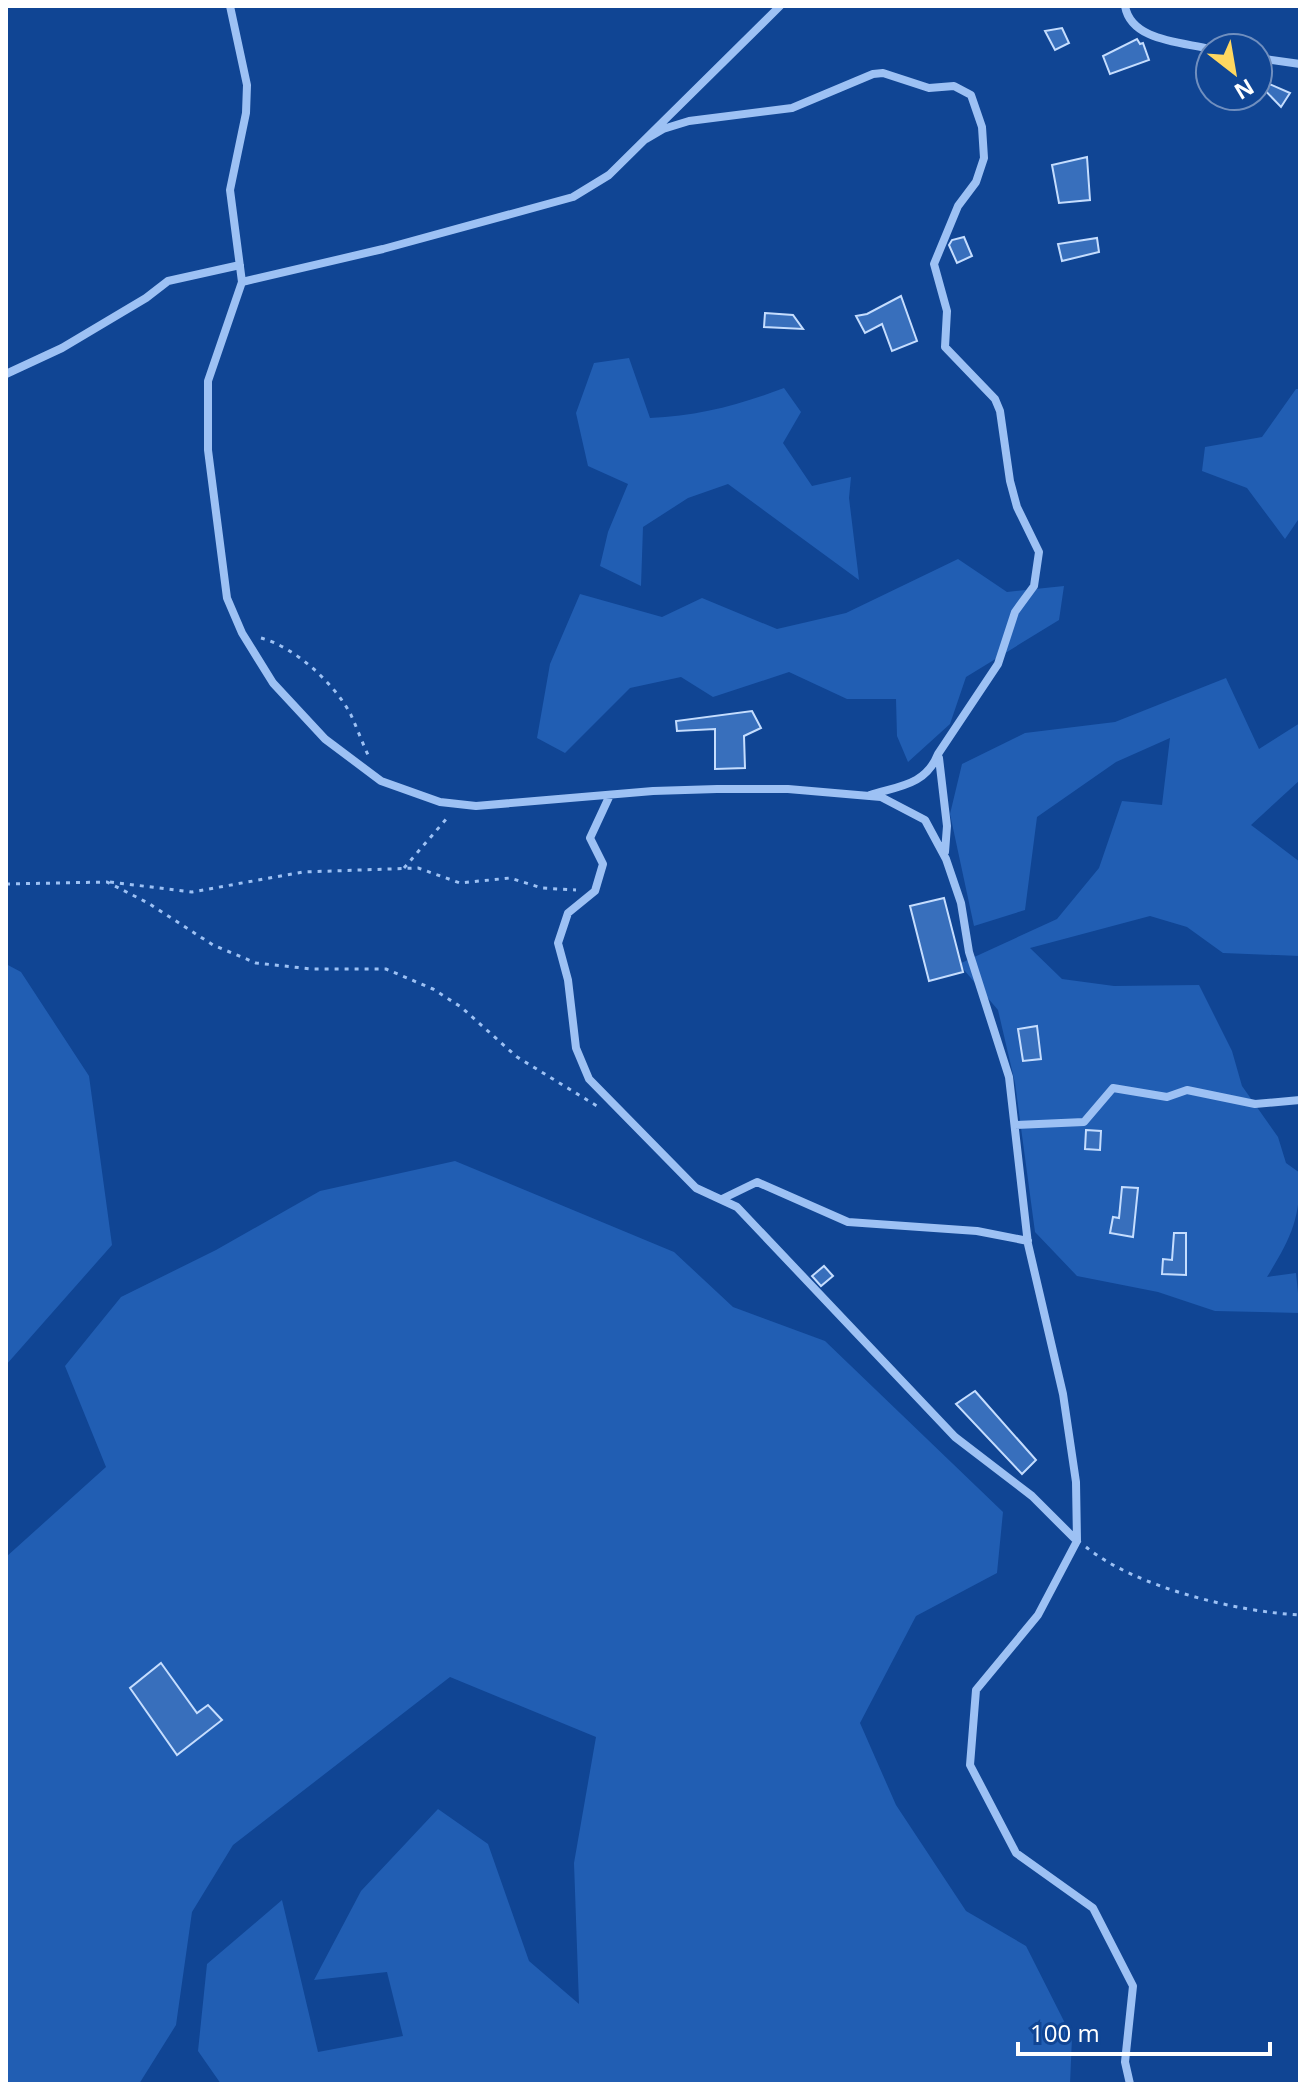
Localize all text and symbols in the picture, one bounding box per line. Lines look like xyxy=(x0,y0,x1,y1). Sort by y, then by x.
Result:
north arrow xyxy=(1194,32,1274,112)
text: N xyxy=(1229,73,1260,107)
scale bar xyxy=(1018,2006,1270,2056)
text: 100 m xyxy=(1030,2016,1100,2049)

